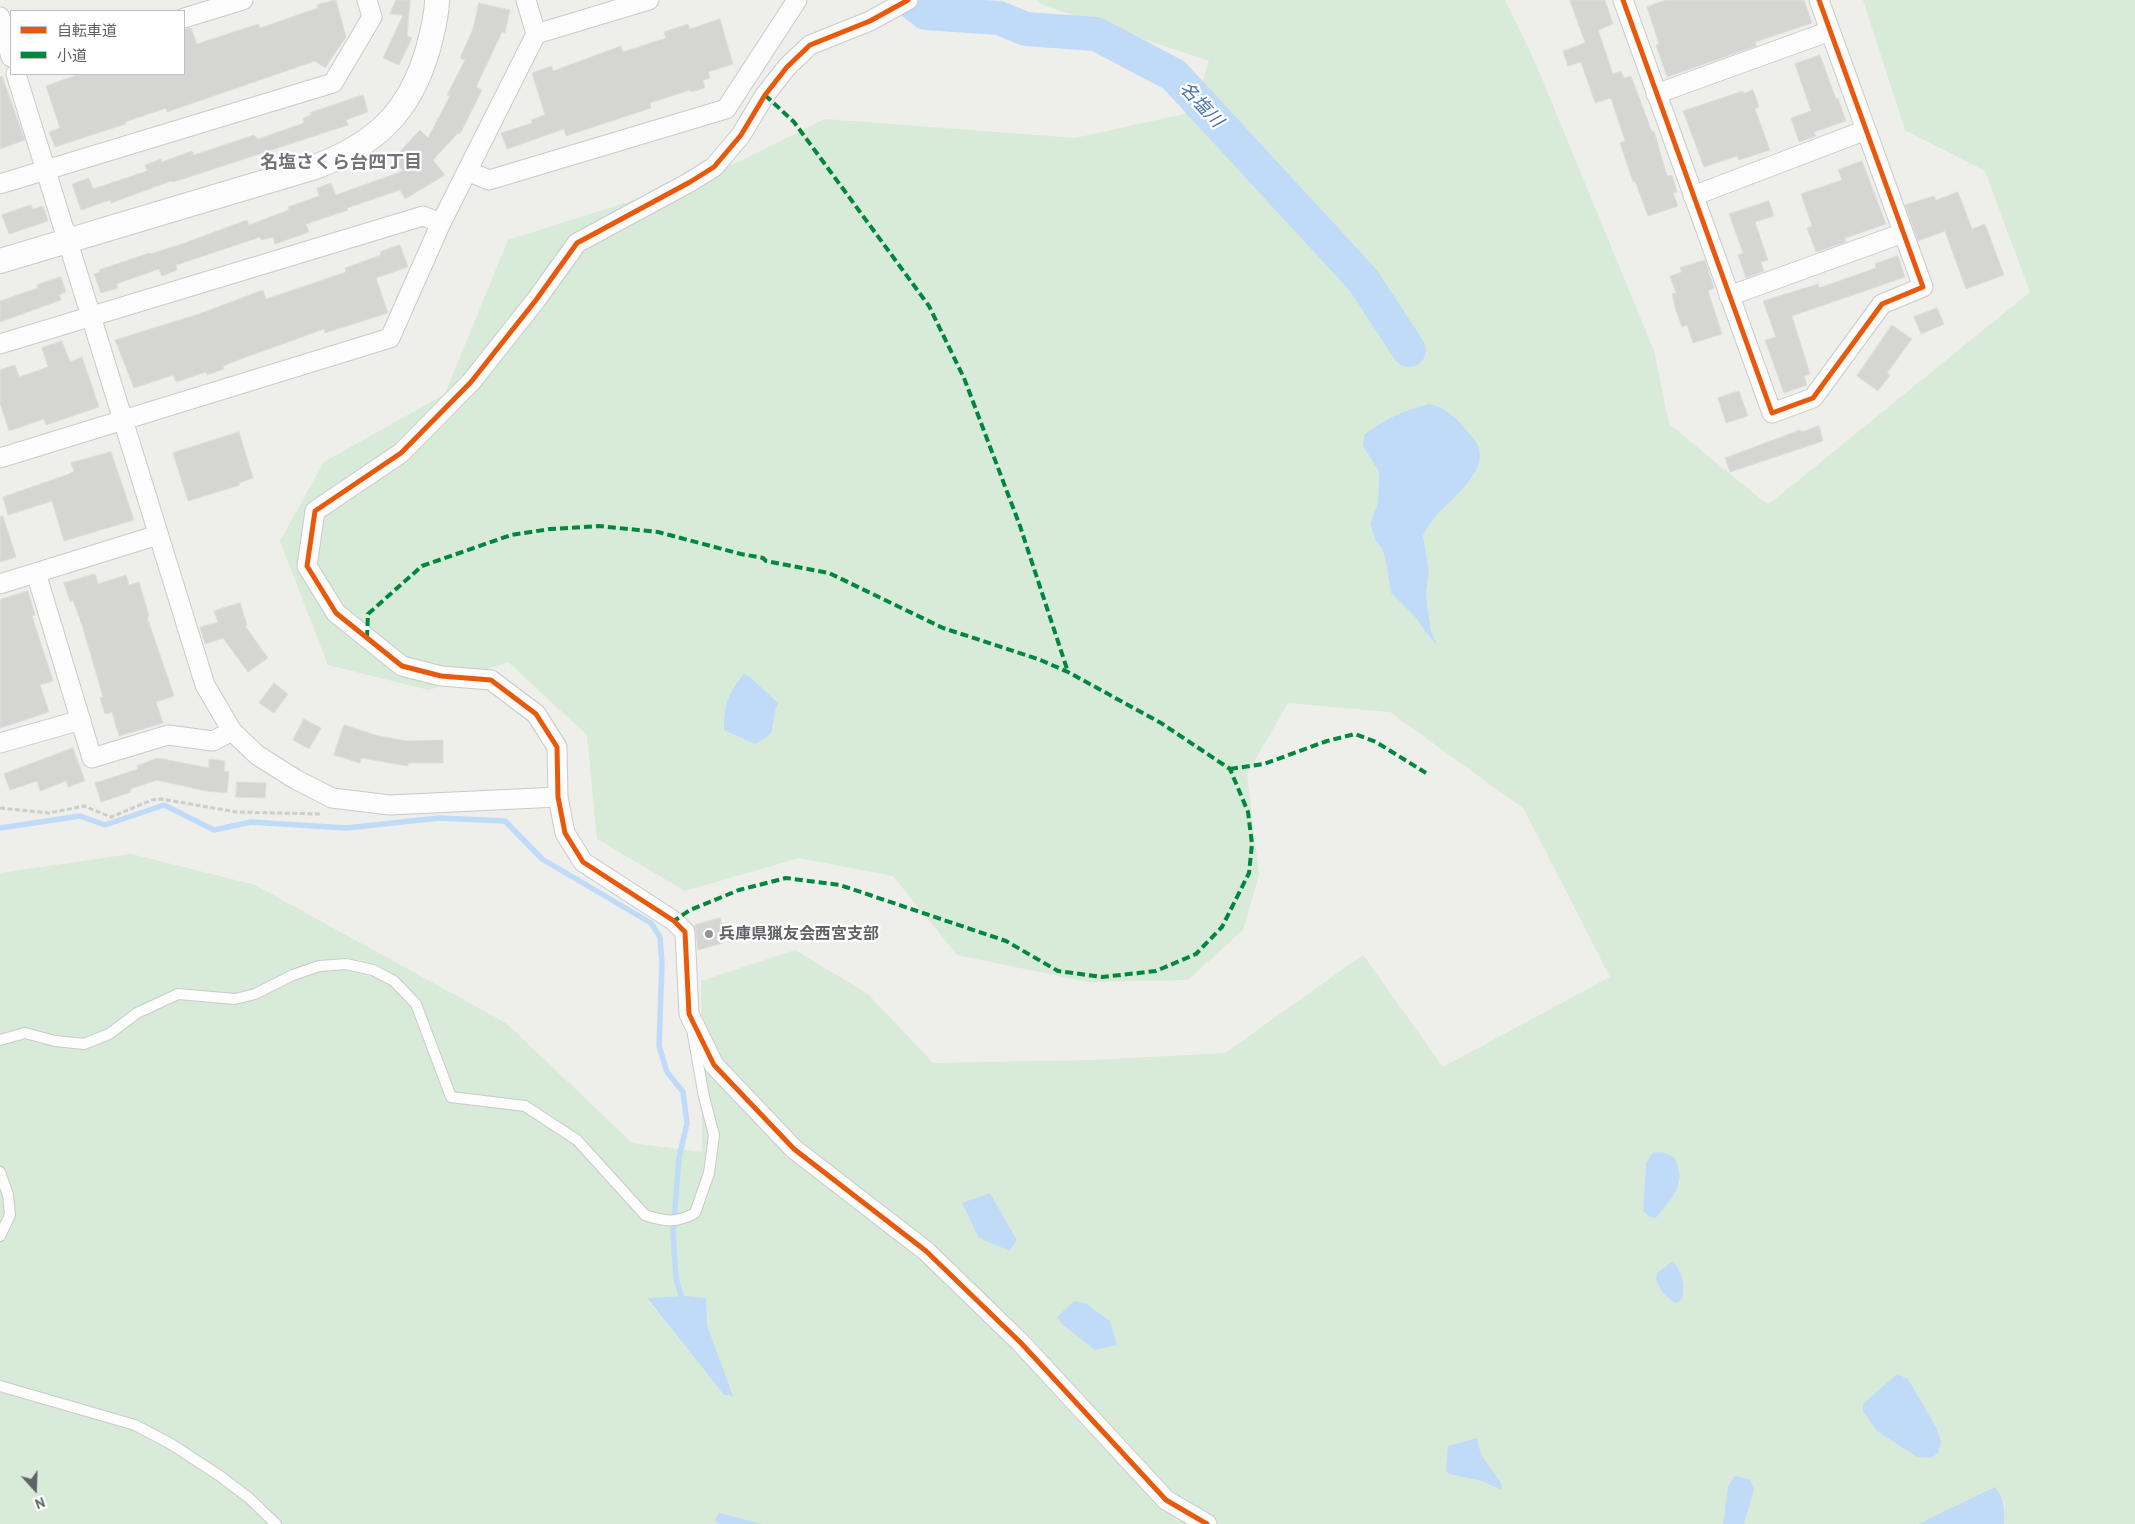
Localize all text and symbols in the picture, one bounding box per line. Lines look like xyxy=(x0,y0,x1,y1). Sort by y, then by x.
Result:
legend xyxy=(10,10,185,75)
text: 自転車道 xyxy=(57,21,117,40)
text: 小道 xyxy=(57,46,87,65)
water label: 名塩川 xyxy=(1175,78,1227,132)
district label: 名塩さくら台四丁目 xyxy=(260,152,422,174)
place label: 兵庫県猟友会西宮支部 xyxy=(719,924,879,944)
marker: 兵庫県猟友会西宮支部 xyxy=(703,928,715,940)
north arrow xyxy=(10,1464,60,1514)
text: N xyxy=(33,1493,48,1513)

